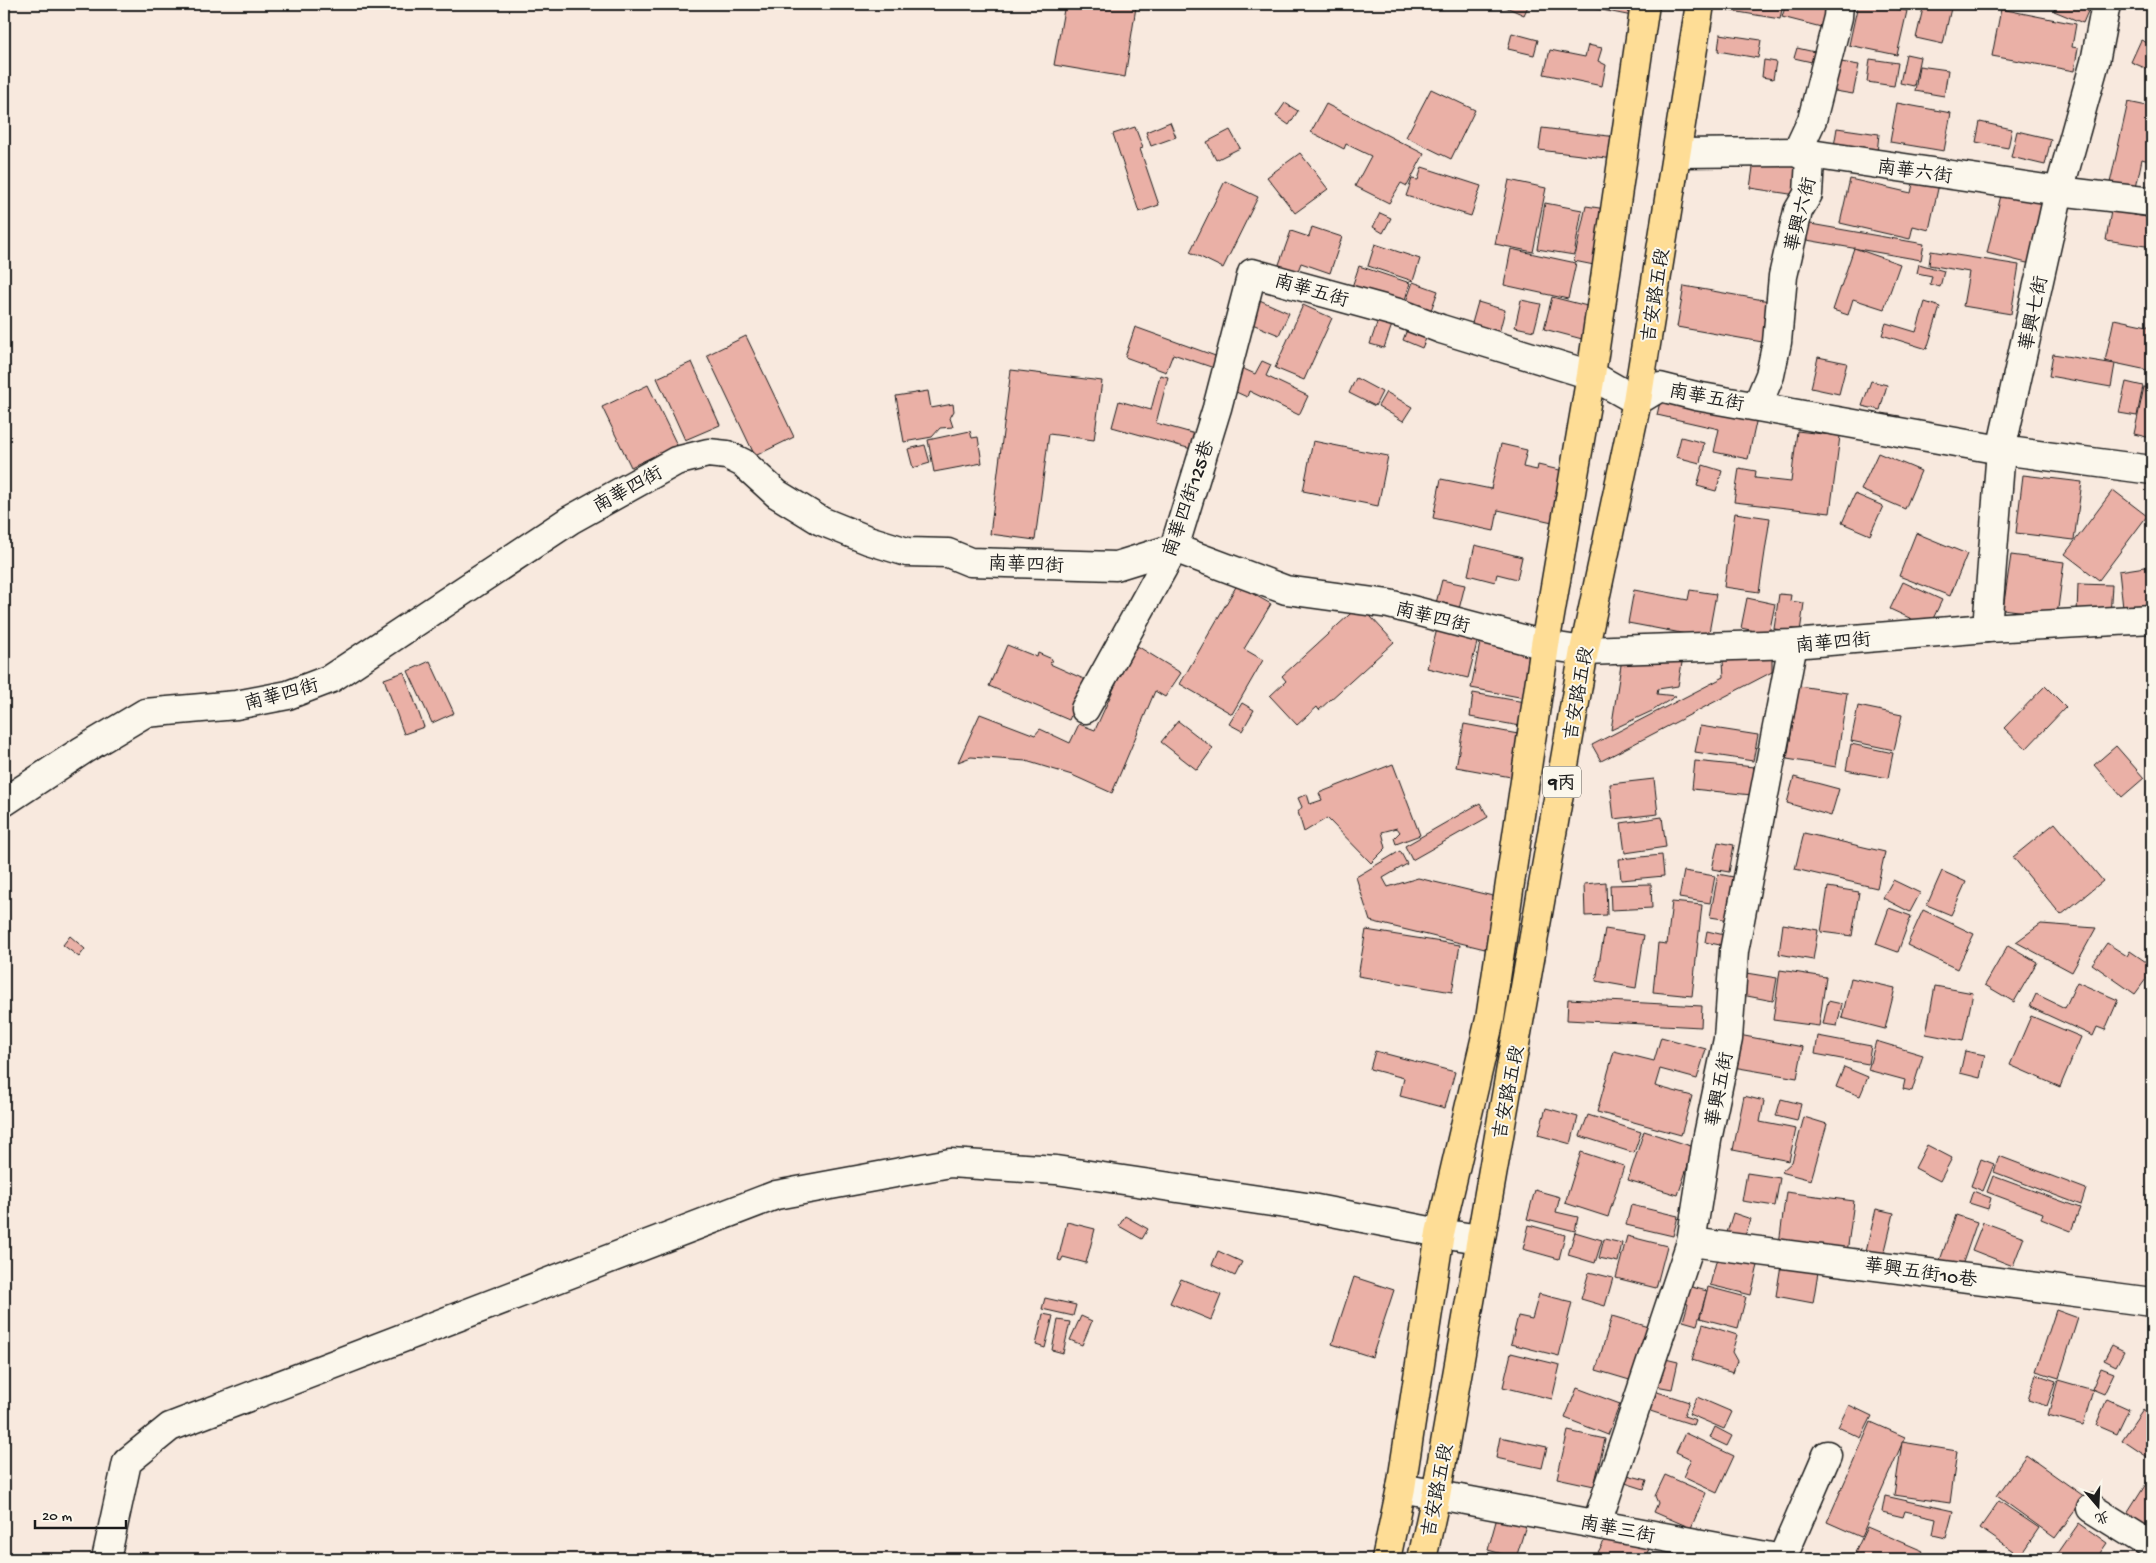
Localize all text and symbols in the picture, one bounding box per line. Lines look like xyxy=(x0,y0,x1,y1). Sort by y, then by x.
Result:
street label: 南華六街 xyxy=(1875,156,1954,190)
street label: 華興六街 xyxy=(1781,175,1823,255)
street label: 吉安路五段 xyxy=(1638,247,1676,344)
street label: 南華五街 xyxy=(1271,270,1351,314)
street label: 華興七街 xyxy=(2015,274,2055,353)
street label: 南華五街 xyxy=(1667,380,1746,418)
street label: 南華四街125巷 xyxy=(1159,437,1221,561)
street label: 南華四街 xyxy=(589,462,668,520)
street label: 南華四街 xyxy=(987,553,1064,579)
street label: 南華四街 xyxy=(1392,598,1472,640)
street label: 南華四街 xyxy=(1794,629,1872,659)
street label: 吉安路五段 xyxy=(1560,645,1600,742)
street label: 南華四街 xyxy=(242,674,322,717)
road number: 9丙 xyxy=(1543,766,1581,798)
street label: 吉安路五段 xyxy=(1489,1044,1531,1141)
street label: 華興五街 xyxy=(1702,1050,1740,1129)
street label: 華興五街10巷 xyxy=(1863,1254,1978,1294)
street label: 吉安路五段 xyxy=(1418,1442,1460,1539)
north arrow xyxy=(2074,1480,2124,1530)
scale bar xyxy=(35,1498,126,1530)
text: 北 xyxy=(2092,1506,2111,1526)
text: 20 m xyxy=(42,1508,72,1526)
street label: 南華三街 xyxy=(1578,1512,1657,1550)

